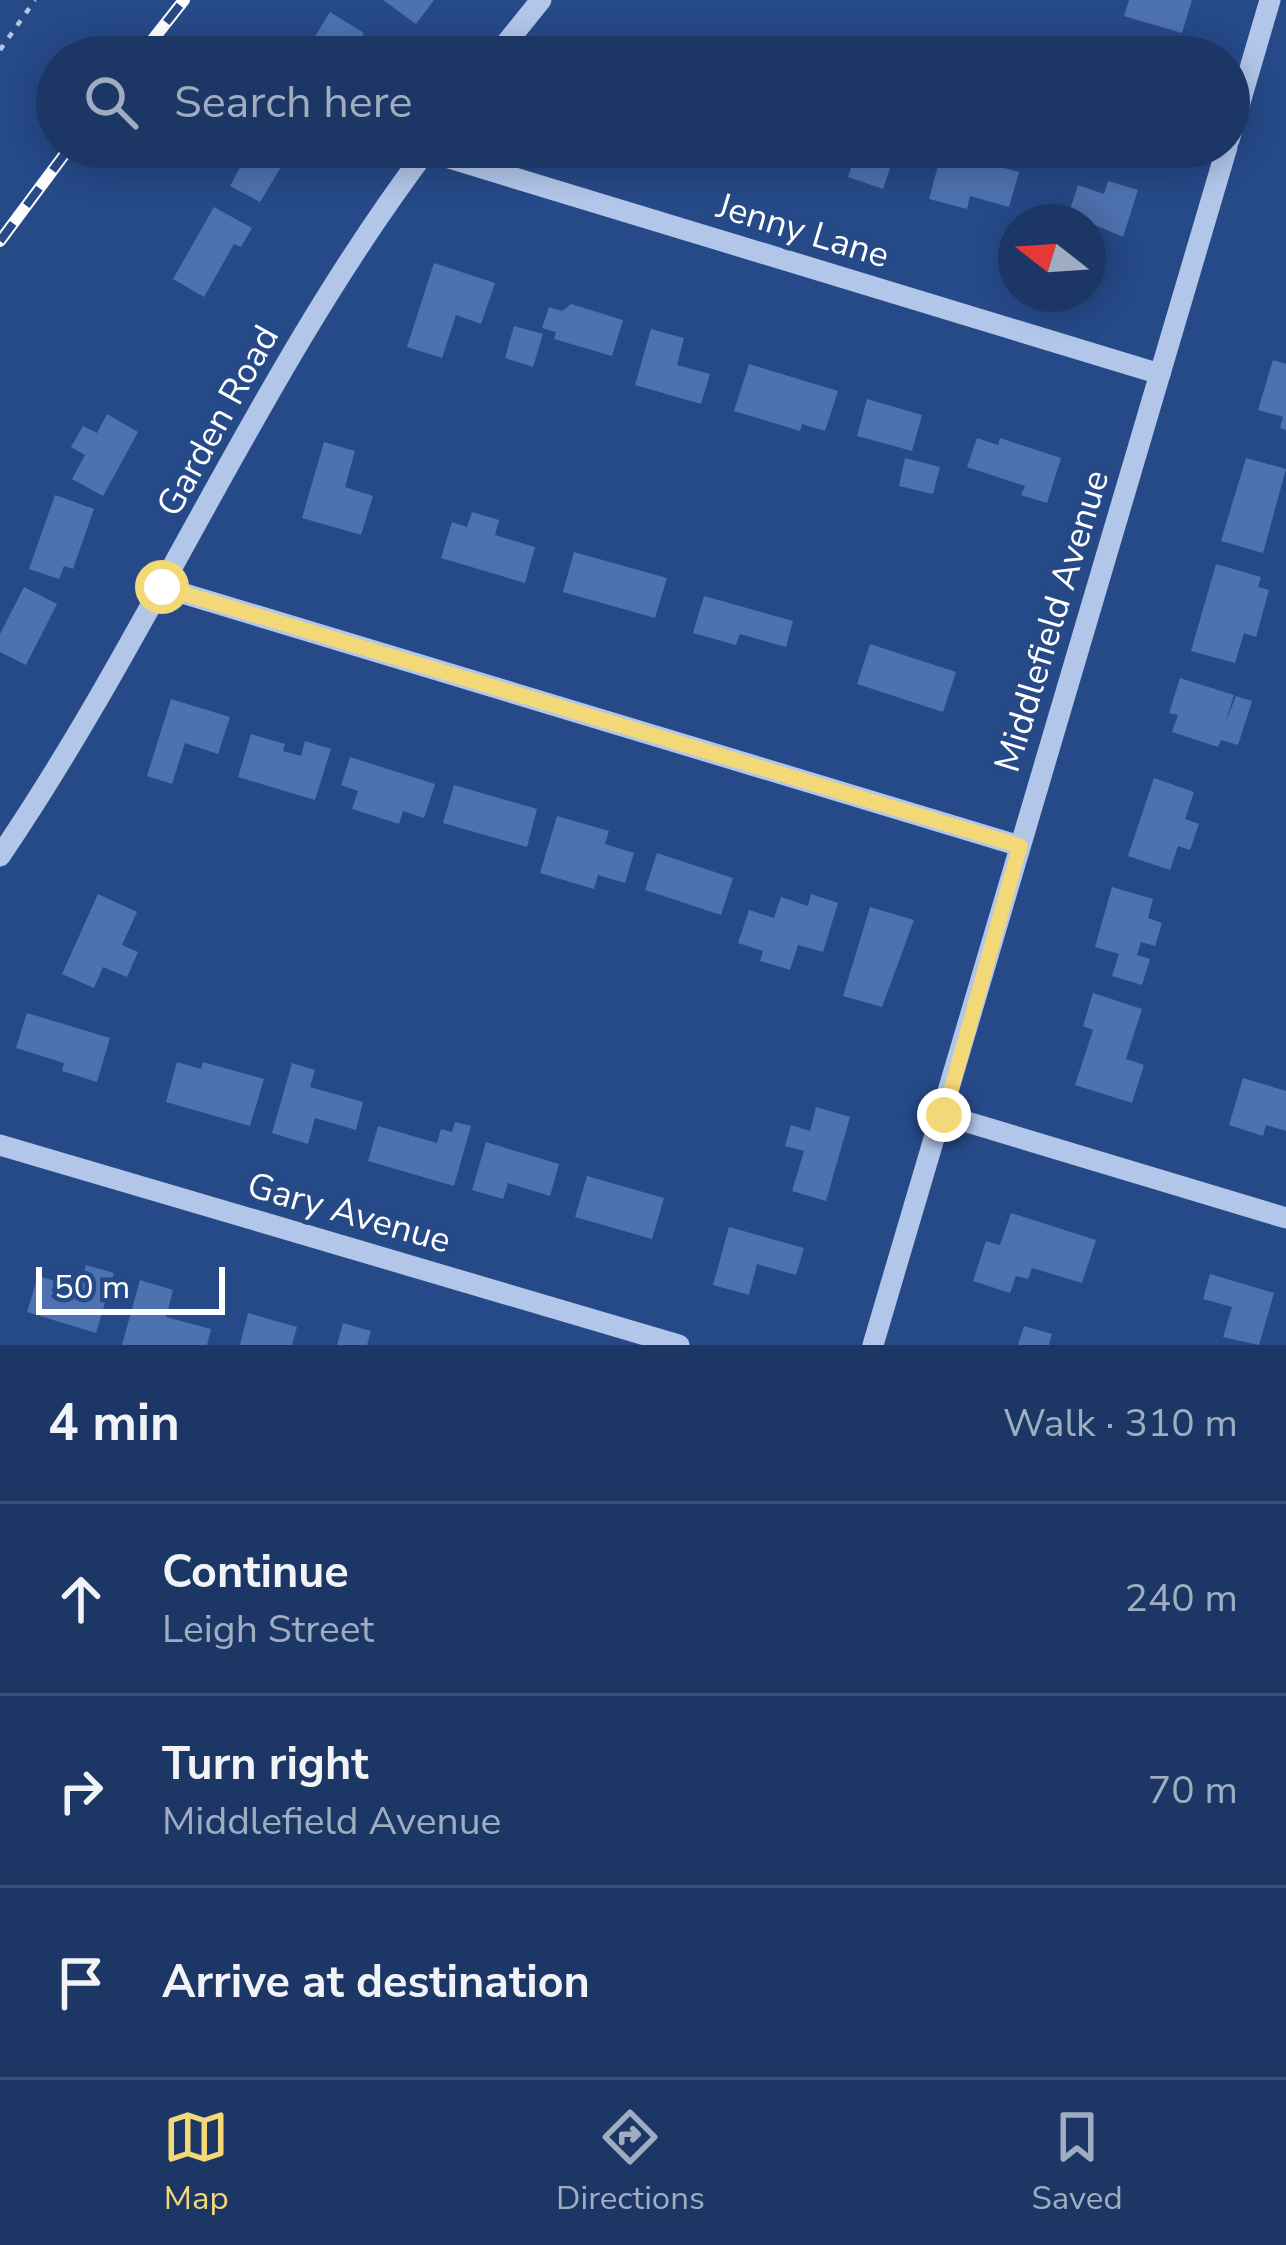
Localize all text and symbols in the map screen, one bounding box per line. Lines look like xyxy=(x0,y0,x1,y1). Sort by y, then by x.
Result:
search box xyxy=(36,36,1250,168)
icon: search xyxy=(78,69,144,135)
text: Search here xyxy=(174,72,413,133)
street label: Jenny Lane xyxy=(710,181,895,280)
north arrow xyxy=(998,204,1106,312)
street label: Garden Road xyxy=(145,317,291,525)
street label: Middlefield Avenue xyxy=(983,464,1121,778)
route start xyxy=(135,560,189,614)
route end xyxy=(917,1088,971,1142)
street label: Gary Avenue xyxy=(242,1161,456,1265)
scale bar xyxy=(36,1261,225,1314)
text: 50 m xyxy=(54,1265,130,1310)
text: 4 min xyxy=(48,1388,180,1458)
text: Walk · 310 m xyxy=(1003,1397,1238,1450)
text: Continue xyxy=(162,1542,349,1603)
icon: ahead xyxy=(48,1566,114,1632)
text: 240 m xyxy=(1124,1572,1238,1625)
text: Leigh Street xyxy=(162,1603,374,1656)
text: Turn right xyxy=(162,1734,369,1795)
icon: right xyxy=(48,1758,114,1824)
text: 70 m xyxy=(1148,1764,1238,1817)
text: Middlefield Avenue xyxy=(162,1795,501,1848)
icon: arrive xyxy=(48,1950,114,2016)
text: Arrive at destination xyxy=(162,1952,590,2013)
tab: Map xyxy=(163,2104,229,2221)
tab: Directions xyxy=(556,2104,705,2221)
tab: Saved xyxy=(1031,2104,1123,2221)

